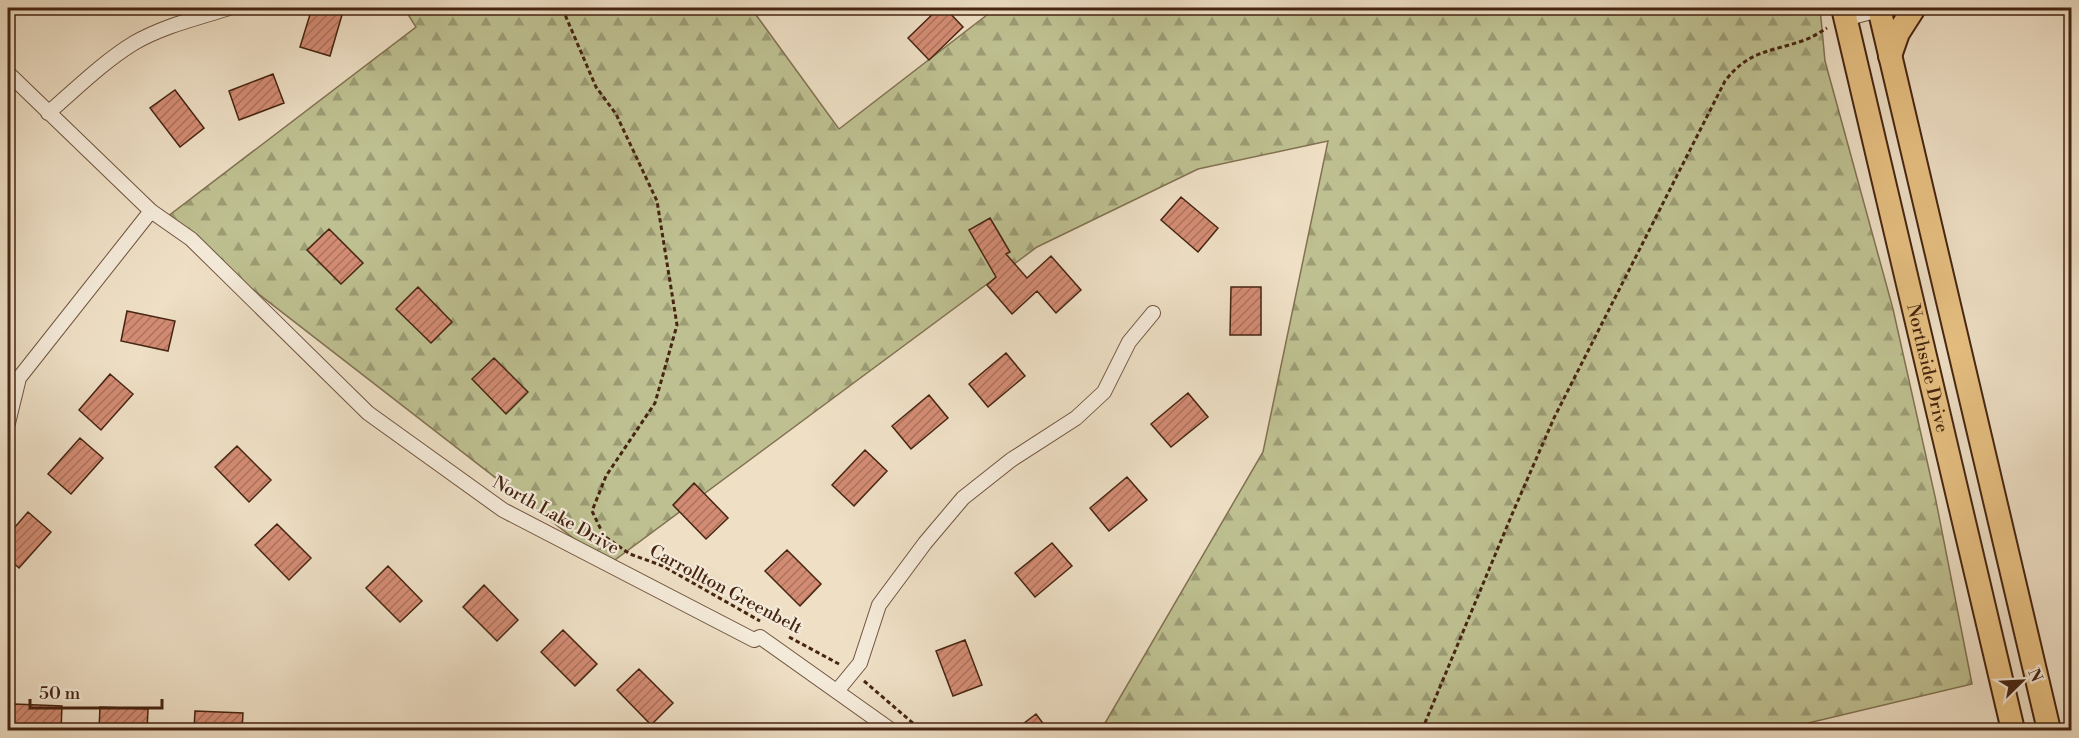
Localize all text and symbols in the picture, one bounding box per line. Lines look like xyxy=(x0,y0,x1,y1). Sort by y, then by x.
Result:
street label: Northside Drive xyxy=(1901,302,1954,435)
street label: North Lake Drive xyxy=(488,471,623,560)
street label: Carrollton Greenbelt xyxy=(646,539,807,640)
north arrow xyxy=(1992,651,2052,711)
text: N xyxy=(2023,665,2047,685)
scale bar xyxy=(30,672,162,710)
text: 50 m xyxy=(39,682,81,705)

